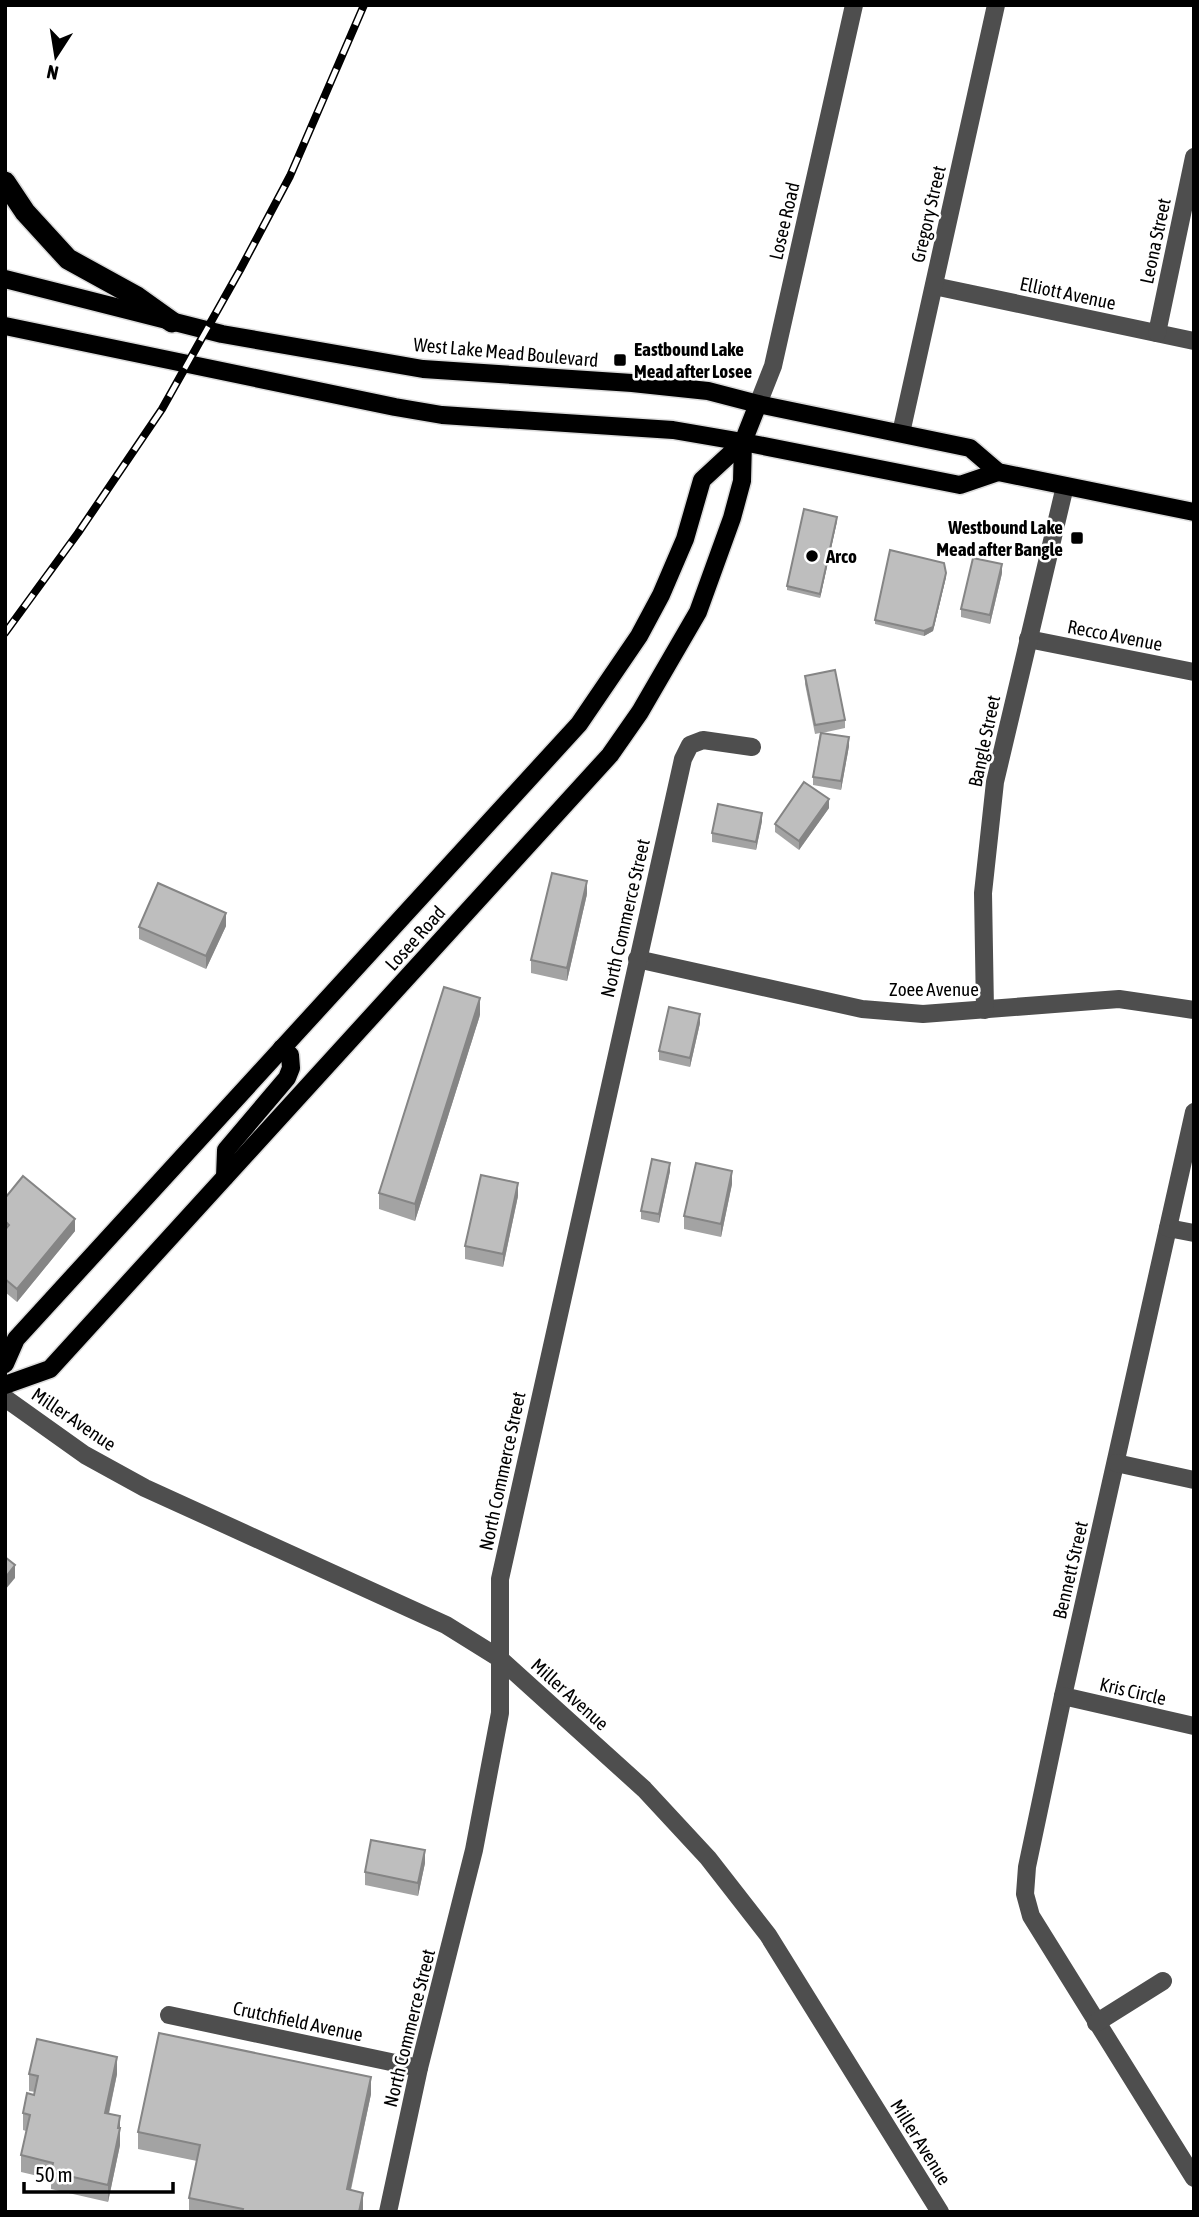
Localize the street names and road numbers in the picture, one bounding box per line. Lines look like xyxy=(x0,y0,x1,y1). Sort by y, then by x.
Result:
street label: Gregory Street xyxy=(906,163,950,265)
street label: Losee Road xyxy=(764,180,804,262)
street label: Leona Street xyxy=(1135,196,1175,286)
street label: Elliott Avenue xyxy=(1018,272,1118,314)
street label: West Lake Mead Boulevard xyxy=(413,333,599,371)
street label: Recco Avenue xyxy=(1066,615,1164,655)
street label: Bangle Street xyxy=(964,693,1004,789)
street label: North Commerce Street xyxy=(596,837,654,999)
street label: Losee Road xyxy=(380,901,450,975)
street label: Zoee Avenue xyxy=(889,978,979,1000)
street label: Miller Avenue xyxy=(28,1383,120,1455)
street label: North Commerce Street xyxy=(474,1390,530,1552)
street label: Bennett Street xyxy=(1048,1519,1092,1621)
street label: Miller Avenue xyxy=(527,1654,613,1734)
street label: Kris Circle xyxy=(1098,1673,1168,1709)
street label: North Commerce Street xyxy=(379,1947,439,2109)
street label: Crutchfield Avenue xyxy=(231,1997,365,2045)
street label: Miller Avenue xyxy=(886,2095,956,2189)

